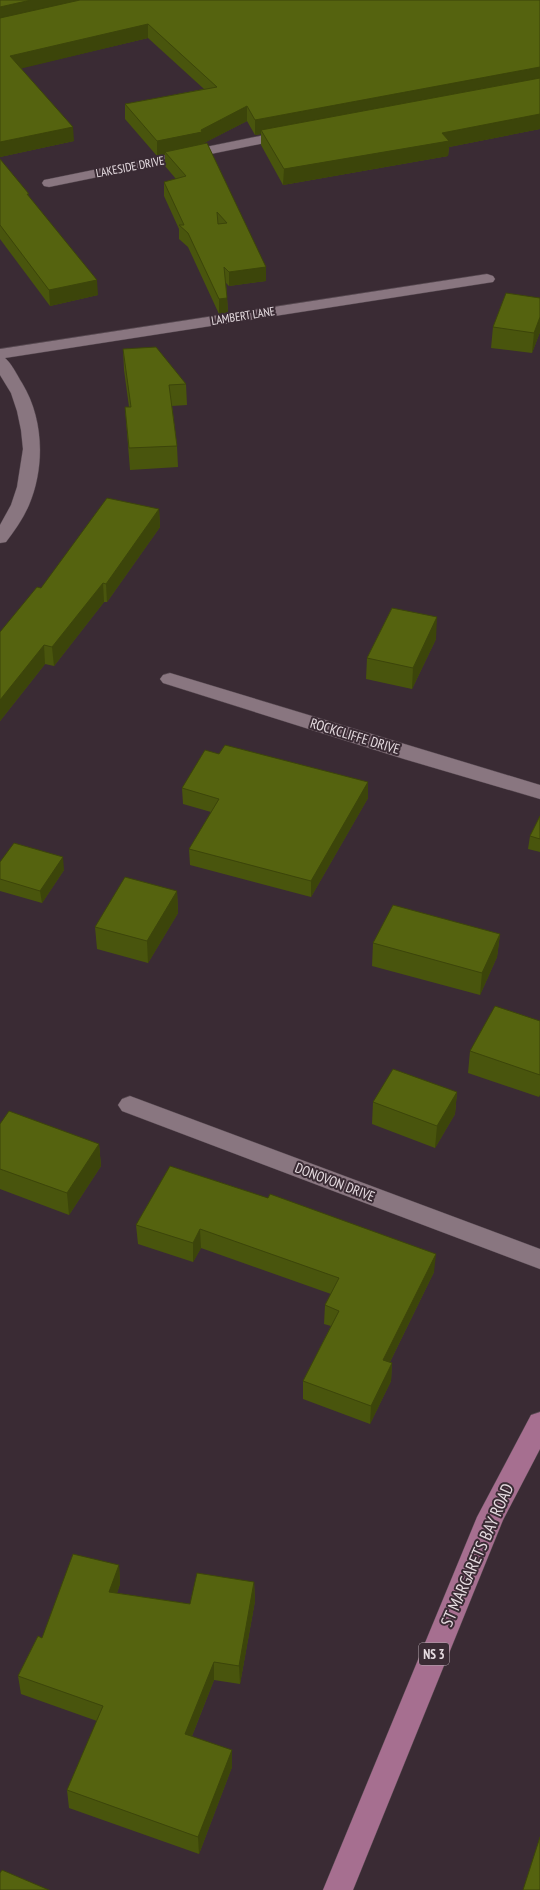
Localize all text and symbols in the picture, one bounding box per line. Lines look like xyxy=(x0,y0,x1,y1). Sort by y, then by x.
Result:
street label: LAKESIDE DRIVE xyxy=(94,153,165,180)
street label: LAMBERT LANE xyxy=(210,303,276,328)
street label: ROCKCLIFFE DRIVE xyxy=(308,714,402,758)
street label: DONOVON DRIVE xyxy=(293,1159,377,1205)
street label: ST MARGARETS BAY ROAD xyxy=(436,1480,519,1630)
road number: NS 3 xyxy=(419,1643,449,1665)

